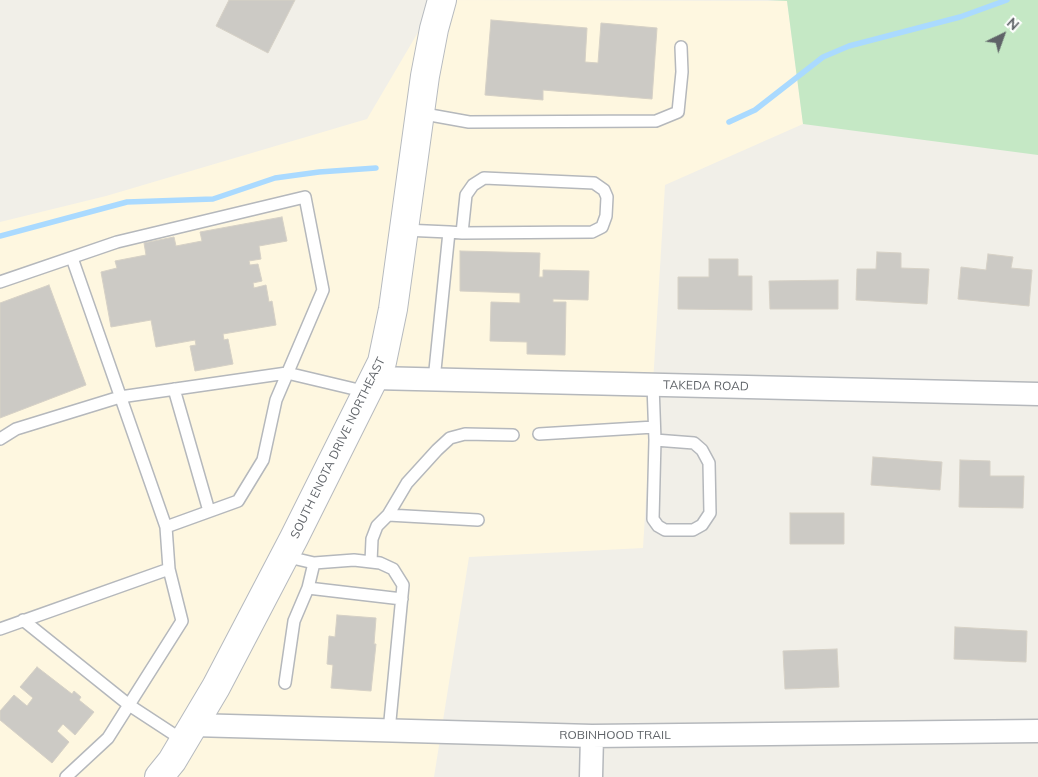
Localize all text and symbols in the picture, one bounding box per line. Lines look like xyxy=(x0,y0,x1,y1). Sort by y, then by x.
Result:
north arrow xyxy=(978,10,1028,60)
text: N xyxy=(1003,14,1023,34)
street label: SOUTH ENOTA DRIVE NORTHEAST xyxy=(288,355,388,541)
street label: TAKEDA ROAD xyxy=(663,378,749,394)
street label: ROBINHOOD TRAIL xyxy=(559,728,671,742)

